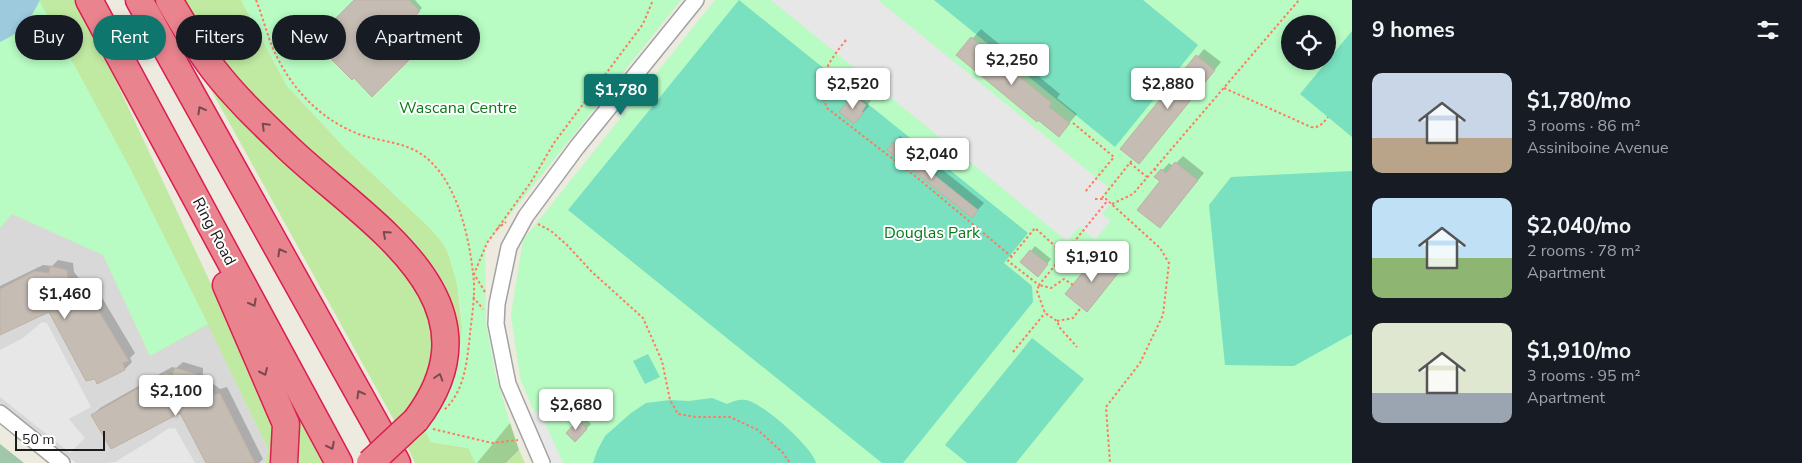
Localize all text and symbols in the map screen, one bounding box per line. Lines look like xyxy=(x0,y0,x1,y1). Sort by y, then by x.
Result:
chip: Buy xyxy=(15,15,83,60)
chip: Rent xyxy=(93,15,166,60)
chip: Filters xyxy=(176,15,262,60)
chip: New xyxy=(272,15,346,60)
chip: Apartment xyxy=(356,15,480,60)
map controls xyxy=(1281,15,1336,70)
button: locate xyxy=(1281,15,1336,70)
text: 9 homes xyxy=(1372,16,1455,44)
icon: filters xyxy=(1754,16,1782,44)
pin: $2,250 xyxy=(971,44,1053,86)
text: $2,250 xyxy=(986,49,1038,71)
pin: $2,520 xyxy=(812,68,894,110)
pin: $2,880 xyxy=(1127,68,1209,110)
text: $2,520 xyxy=(827,73,879,95)
text: $2,880 xyxy=(1142,73,1194,95)
pin: $1,780 xyxy=(580,74,662,116)
text: $1,780 xyxy=(595,79,647,101)
text: $1,780/mo xyxy=(1527,87,1631,115)
icon: home xyxy=(1412,93,1472,153)
park label: Wascana Centre xyxy=(399,97,517,119)
one-way arrow xyxy=(197,107,207,116)
text: 3 rooms · 86 m² xyxy=(1527,115,1640,137)
one-way arrow xyxy=(262,123,271,132)
text: Assiniboine Avenue xyxy=(1527,137,1669,159)
pin: $2,040 xyxy=(891,138,973,180)
text: $2,040 xyxy=(906,143,958,165)
street label: Ring Road xyxy=(187,194,241,269)
text: $2,040/mo xyxy=(1527,212,1631,240)
icon: home xyxy=(1412,218,1472,278)
park label: Douglas Park xyxy=(884,222,981,244)
one-way arrow xyxy=(382,231,391,240)
pin: $1,910 xyxy=(1051,240,1133,283)
text: 2 rooms · 78 m² xyxy=(1527,240,1640,262)
text: $1,910 xyxy=(1066,246,1118,268)
one-way arrow xyxy=(277,249,287,258)
text: Apartment xyxy=(1527,262,1605,284)
pin: $1,460 xyxy=(24,278,106,320)
text: $1,460 xyxy=(39,283,91,305)
one-way arrow xyxy=(247,298,257,307)
text: $1,910/mo xyxy=(1527,337,1631,365)
icon: home xyxy=(1412,343,1472,403)
text: 3 rooms · 95 m² xyxy=(1527,365,1640,387)
one-way arrow xyxy=(258,367,269,376)
one-way arrow xyxy=(433,373,443,382)
pin: $2,100 xyxy=(135,374,217,417)
text: $2,100 xyxy=(150,380,202,402)
text: Apartment xyxy=(1527,387,1605,409)
pin: $2,680 xyxy=(535,388,617,431)
one-way arrow xyxy=(356,390,366,399)
text: $2,680 xyxy=(550,394,602,416)
scale bar xyxy=(15,428,105,451)
text: 50 m xyxy=(22,430,54,449)
one-way arrow xyxy=(325,441,335,450)

